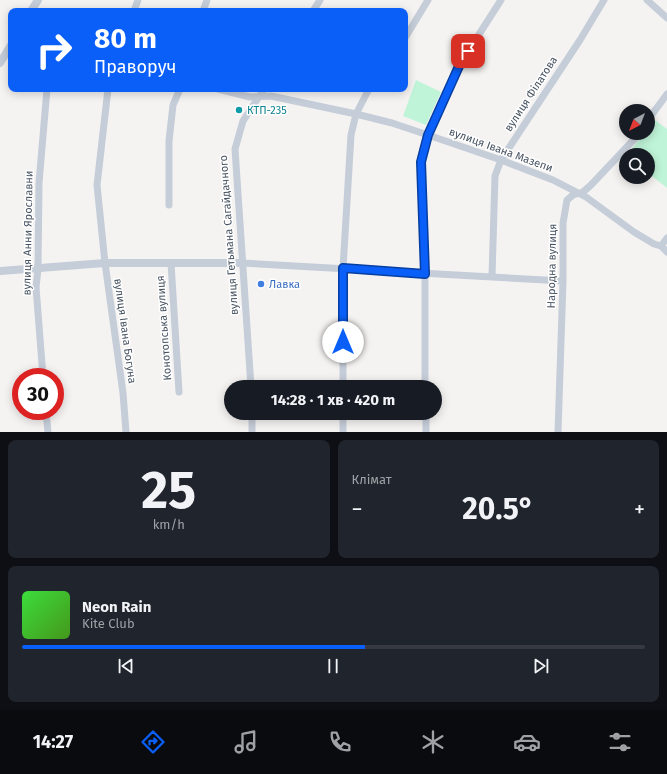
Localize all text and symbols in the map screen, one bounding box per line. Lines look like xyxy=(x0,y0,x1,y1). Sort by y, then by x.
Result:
text: 80 m xyxy=(94,22,157,55)
icon: right xyxy=(28,24,80,76)
pin xyxy=(451,34,485,68)
icon: arrive xyxy=(457,40,479,62)
street label: вулиця Філатова xyxy=(502,54,560,134)
text: Праворуч xyxy=(94,56,176,78)
place label: КТП-235 xyxy=(247,104,287,117)
north arrow xyxy=(619,104,655,140)
map controls xyxy=(619,104,655,184)
marker: КТП-235 xyxy=(234,105,244,115)
street label: вулиця Івана Мазепи xyxy=(447,125,555,175)
button: search xyxy=(619,148,655,184)
street label: вулиця Гетьмана Сагайдачного xyxy=(217,155,241,315)
street label: вулиця Анни Ярославни xyxy=(20,170,36,296)
street label: Народна вулиця xyxy=(545,224,559,308)
street label: Конотопська вулиця xyxy=(154,275,174,381)
street label: вулиця Івана Богуна xyxy=(111,278,139,384)
place label: Лавка xyxy=(269,278,300,291)
marker: Лавка xyxy=(256,279,266,289)
position arrow xyxy=(322,321,364,363)
speed limit sign: 30 xyxy=(12,368,64,420)
text: 14:28 · 1 хв · 420 m xyxy=(271,391,395,409)
text: 25 xyxy=(141,459,196,522)
text: Клімат xyxy=(352,472,392,487)
text: 20.5° xyxy=(462,491,534,527)
text: − xyxy=(352,496,363,523)
text: + xyxy=(634,496,645,523)
text: km/h xyxy=(153,517,185,532)
text: Neon Rain xyxy=(82,598,151,616)
text: Kite Club xyxy=(82,616,135,631)
icon: previous xyxy=(115,655,137,677)
icon: pause xyxy=(322,655,344,677)
icon: next xyxy=(530,655,552,677)
icon: directions xyxy=(139,728,167,756)
icon: music xyxy=(232,728,260,756)
icon: phone xyxy=(326,728,354,756)
icon: climate xyxy=(419,728,447,756)
icon: car xyxy=(513,728,541,756)
icon: filters xyxy=(606,728,634,756)
text: 14:27 xyxy=(33,731,73,753)

